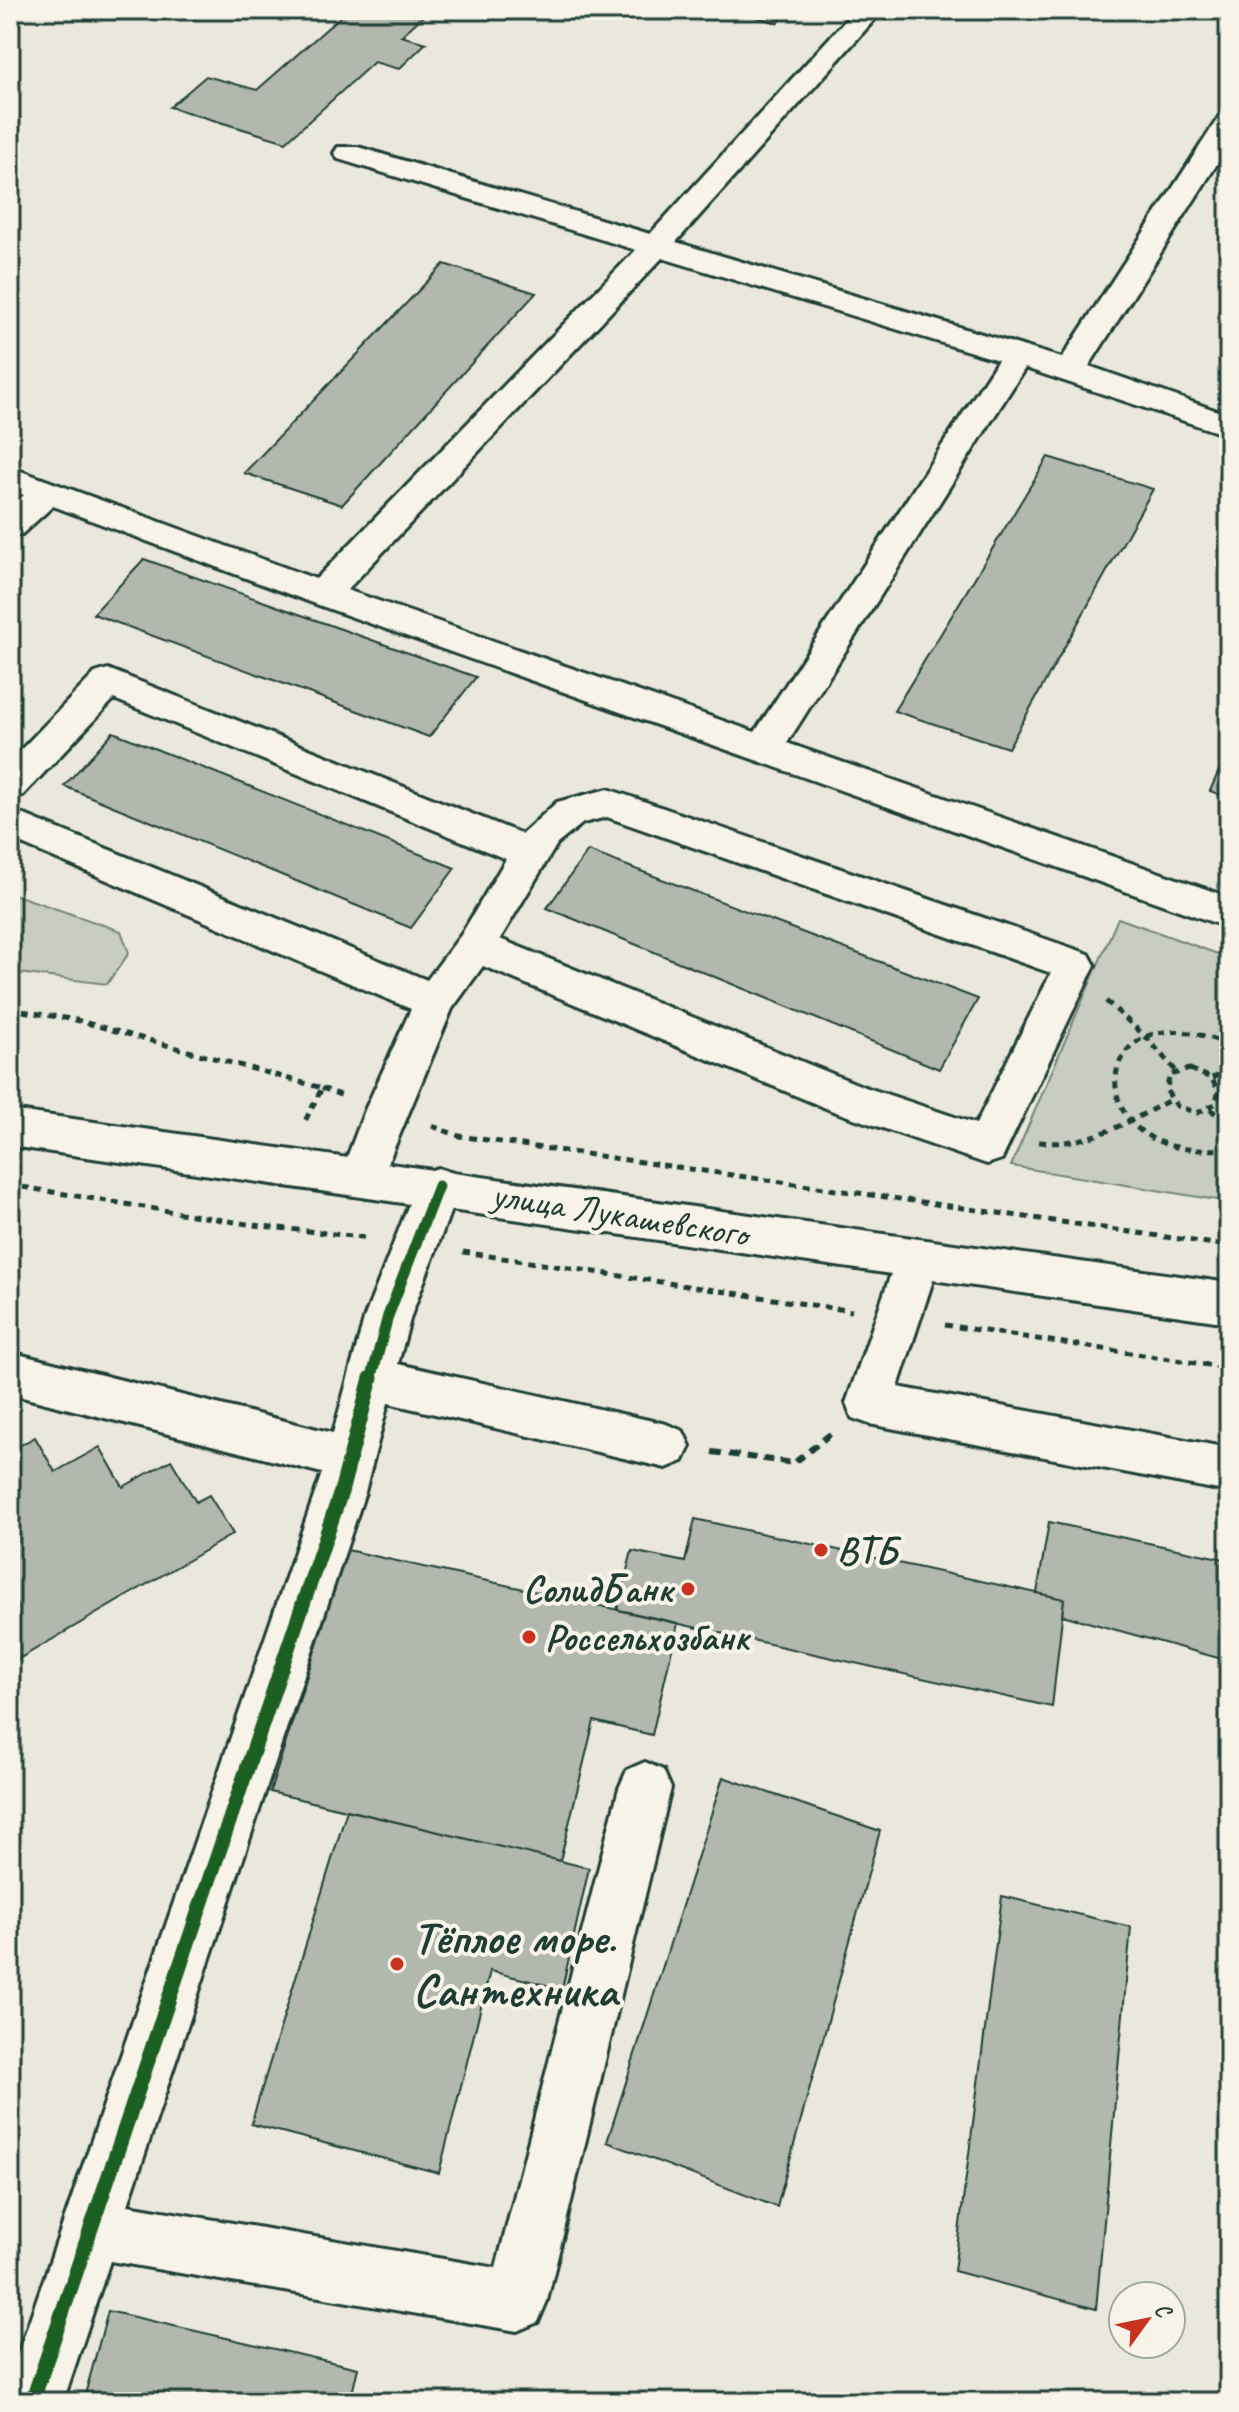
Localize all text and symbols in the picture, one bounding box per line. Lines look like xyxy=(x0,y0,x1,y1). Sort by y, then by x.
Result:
street label: улица Лукашевского xyxy=(487,1170,755,1258)
place label: ВТБ xyxy=(837,1527,902,1574)
marker: ВТБ xyxy=(812,1541,830,1559)
place label: СолидБанк xyxy=(523,1566,676,1613)
marker: СолидБанк xyxy=(679,1580,697,1598)
place label: Россельхозбанк xyxy=(545,1614,752,1661)
marker: Россельхозбанк xyxy=(520,1628,538,1646)
place label: Тёплое море. Сантехника xyxy=(413,1909,621,2020)
marker: Тёплое море. Сантехника xyxy=(388,1955,406,1973)
north arrow xyxy=(1107,2280,1187,2360)
text: С xyxy=(1148,2297,1179,2324)

